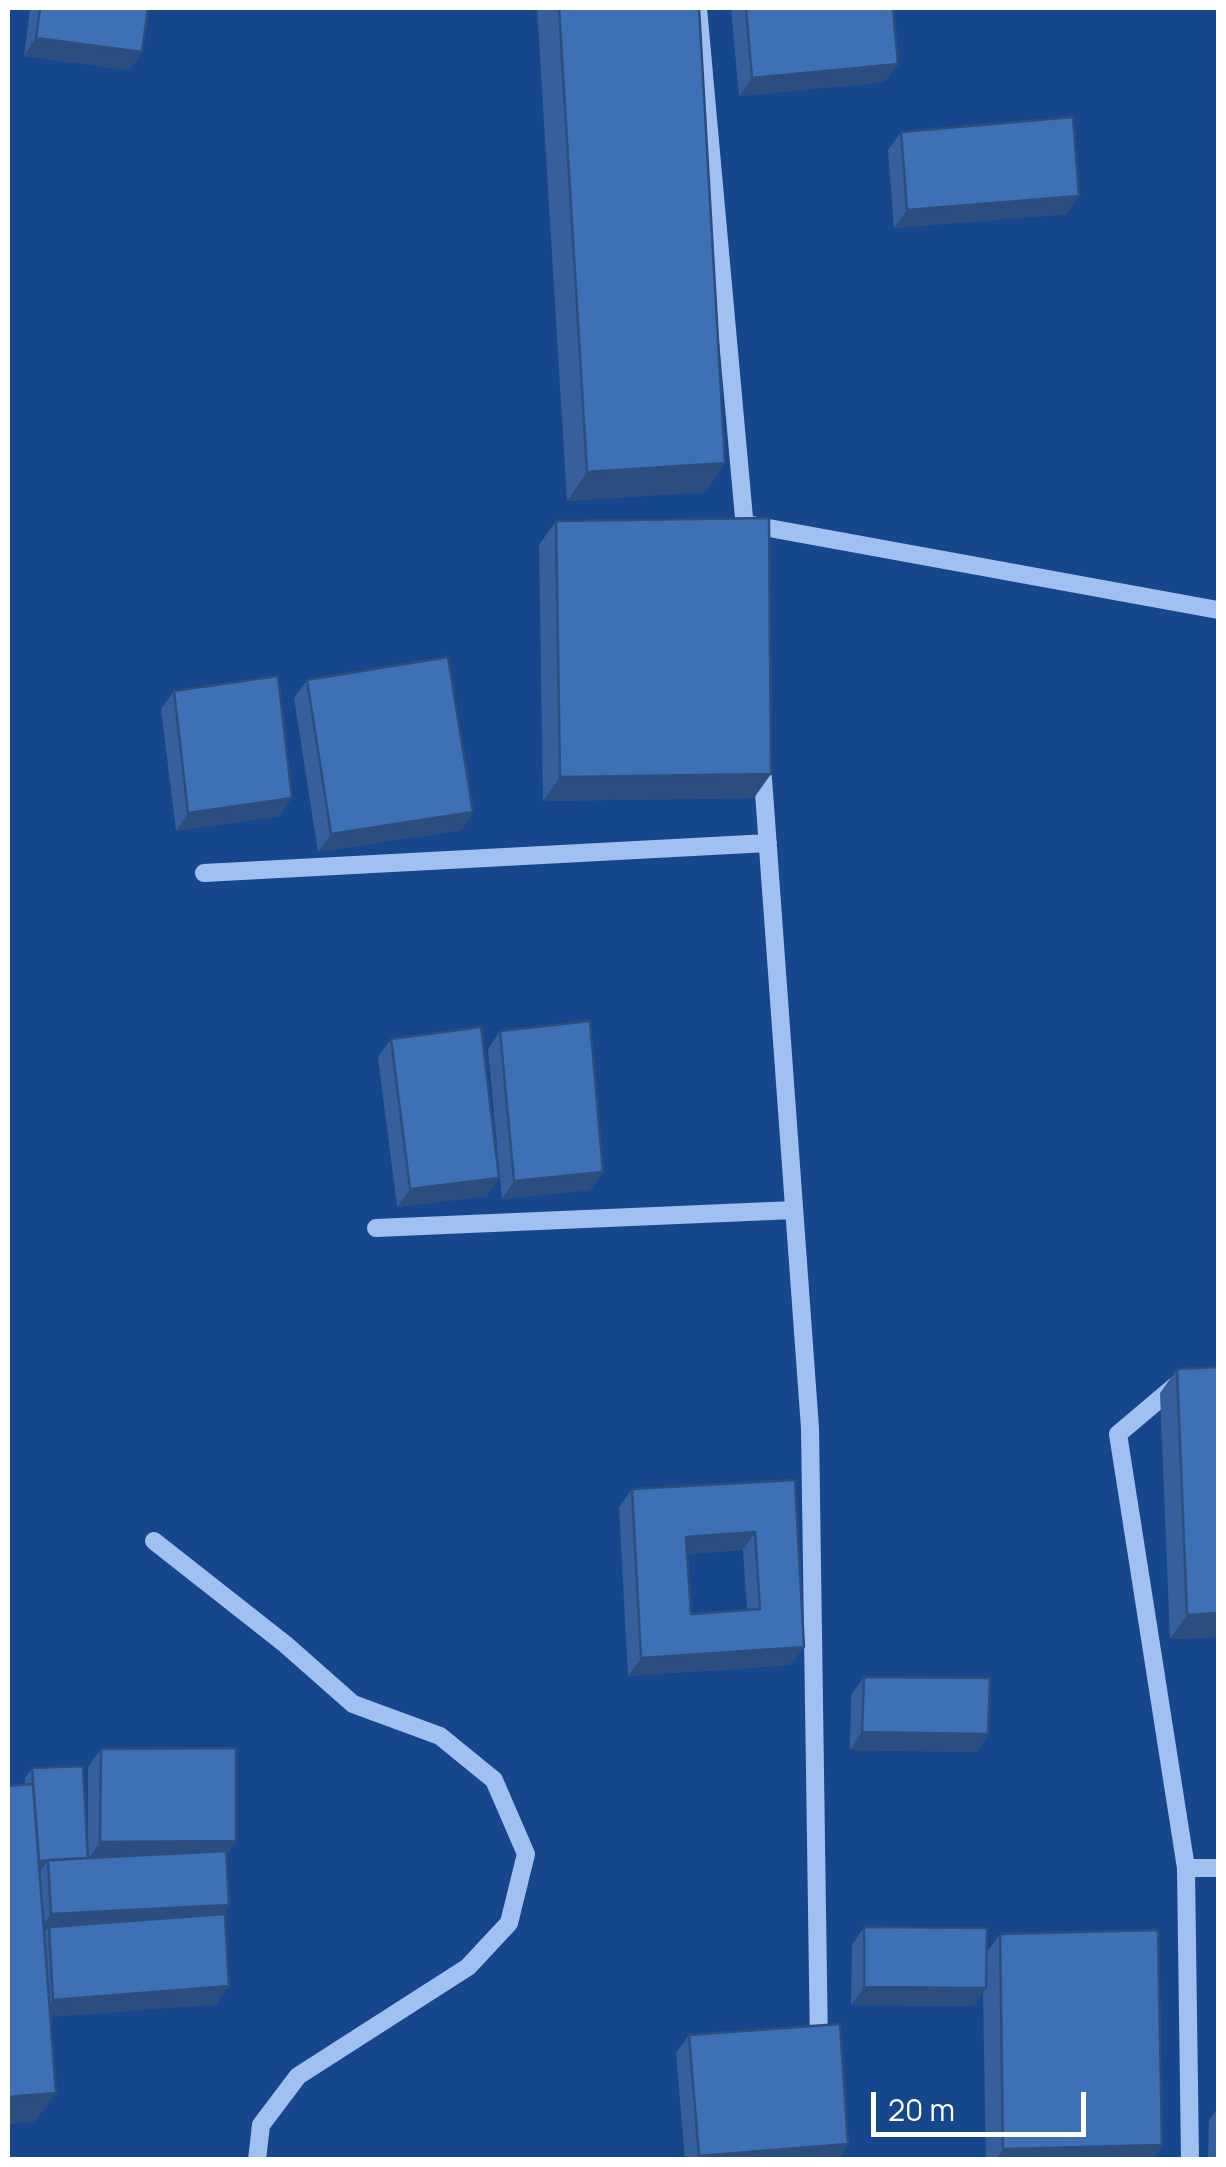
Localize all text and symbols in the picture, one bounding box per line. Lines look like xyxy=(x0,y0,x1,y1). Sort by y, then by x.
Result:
scale bar xyxy=(876,2072,1091,2134)
text: 20 m xyxy=(888,2089,955,2130)

